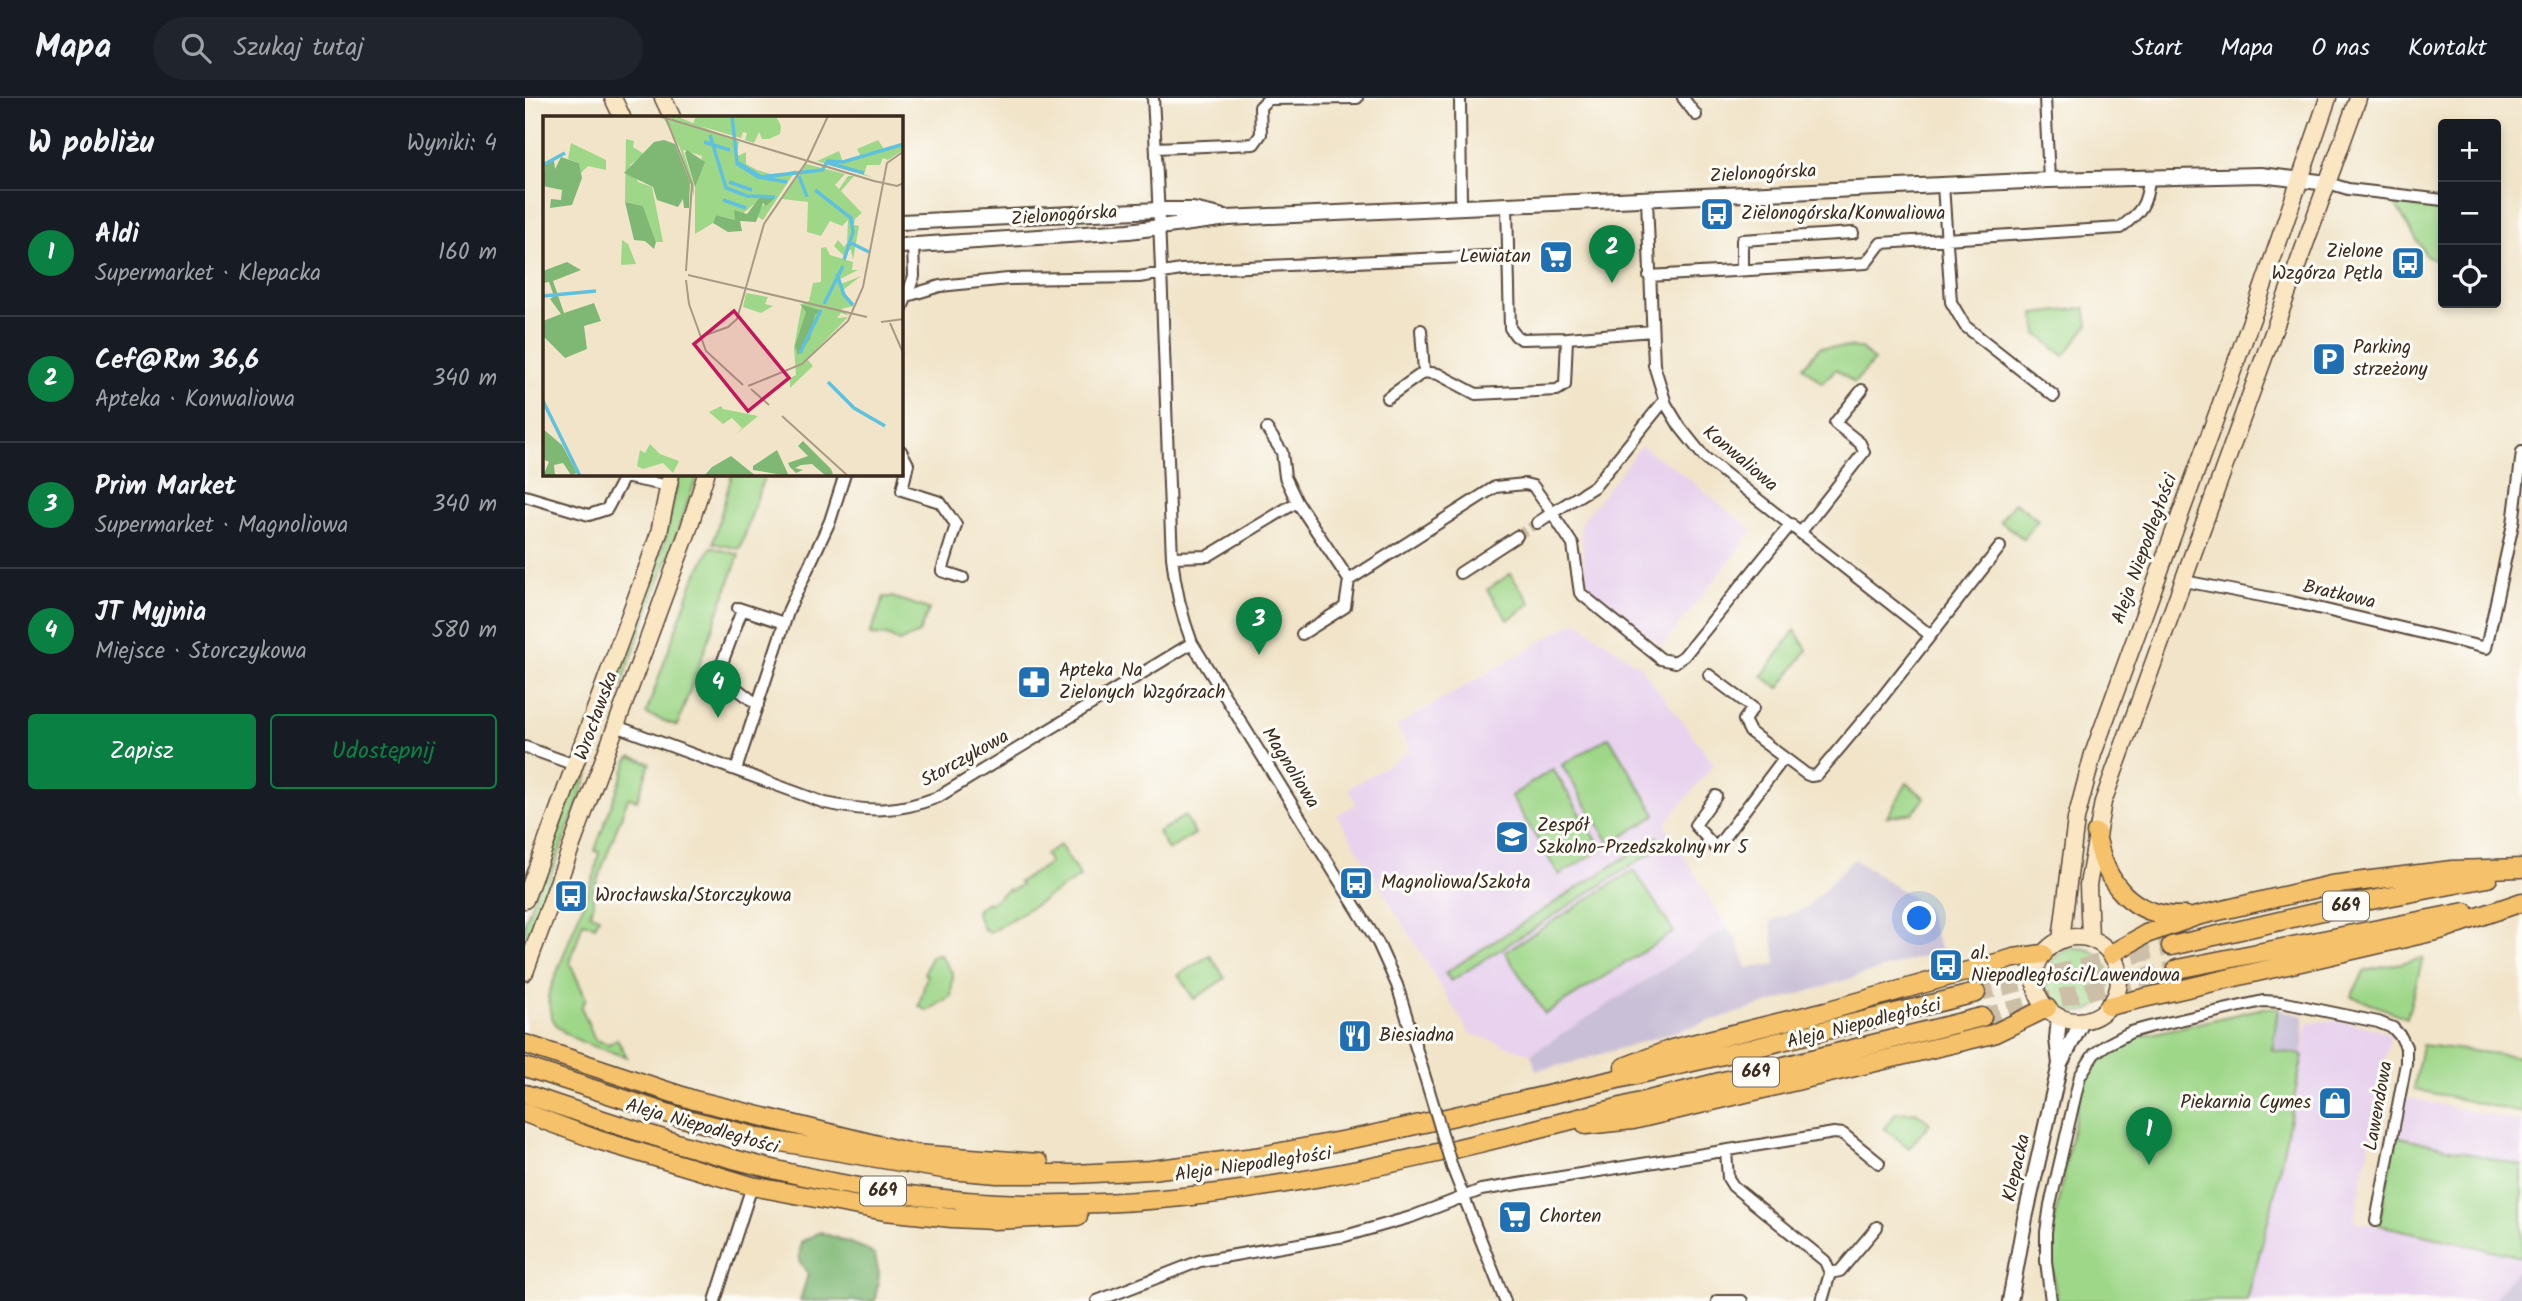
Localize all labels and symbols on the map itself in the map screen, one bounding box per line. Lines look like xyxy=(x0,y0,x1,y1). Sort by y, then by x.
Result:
inset map xyxy=(543,116,903,476)
street label: Zielonogórska xyxy=(1709,156,1817,192)
bus stop icon: Zielonogórska/Konwaliowa xyxy=(1698,195,1736,233)
street label: Zielonogórska xyxy=(1010,197,1118,235)
place label: Zielonogórska/Konwaliowa xyxy=(1741,199,1946,229)
pin: 2 xyxy=(1589,225,1635,283)
place label: Zielone Wzgórza Pętla xyxy=(2271,237,2383,289)
supermarket icon: Lewiatan xyxy=(1537,238,1575,276)
place label: Lewiatan xyxy=(1459,242,1531,272)
bus stop icon: Zielone Wzgórza Pętla xyxy=(2389,244,2427,282)
place label: Parking strzeżony xyxy=(2353,333,2429,385)
parking icon: Parking strzeżony xyxy=(2310,340,2348,378)
street label: Konwaliowa xyxy=(1695,418,1785,500)
street label: Aleja Niepodległości xyxy=(2104,468,2187,628)
street label: Bratkowa xyxy=(2300,572,2378,618)
pin: 3 xyxy=(1236,597,1282,655)
place label: Apteka Na Zielonych Wzgórzach xyxy=(1059,656,1225,708)
pin: 4 xyxy=(695,660,741,718)
pharmacy icon: Apteka Na Zielonych Wzgórzach xyxy=(1015,663,1053,701)
street label: Wrocławska xyxy=(567,667,627,765)
street label: Magnoliowa xyxy=(1253,721,1327,815)
street label: Storczykowa xyxy=(915,722,1015,796)
place label: Zespół Szkolno-Przedszkolny nr 5 xyxy=(1537,811,1749,863)
school or university icon: Zespół Szkolno-Przedszkolny nr 5 xyxy=(1493,818,1531,856)
bus stop icon: Magnoliowa/Szkoła xyxy=(1337,864,1375,902)
place label: Magnoliowa/Szkoła xyxy=(1381,868,1531,898)
bus stop icon: Wrocławska/Storczykowa xyxy=(552,877,590,915)
place label: Wrocławska/Storczykowa xyxy=(595,881,792,911)
road number: 669 xyxy=(2323,892,2369,920)
your location xyxy=(1902,901,1936,935)
place label: al. Niepodległości/Lawendowa xyxy=(1971,939,2180,991)
bus stop icon: al. Niepodległości/Lawendowa xyxy=(1927,946,1965,984)
street label: Aleja Niepodległości xyxy=(1784,990,1946,1058)
restaurant icon: Biesiadna xyxy=(1336,1017,1374,1055)
place label: Biesiadna xyxy=(1379,1021,1454,1051)
road number: 669 xyxy=(1733,1057,1779,1086)
street label: Lawendowa xyxy=(2356,1059,2402,1153)
shop icon: Piekarnia Cymes xyxy=(2316,1084,2354,1122)
place label: Piekarnia Cymes xyxy=(2180,1088,2311,1118)
street label: Aleja Niepodległości xyxy=(622,1091,783,1164)
pin: 1 xyxy=(2126,1107,2172,1165)
street label: Klepacka xyxy=(1995,1131,2039,1205)
street label: Aleja Niepodległości xyxy=(1173,1139,1335,1191)
road number: 669 xyxy=(860,1176,906,1206)
supermarket icon: Chorten xyxy=(1496,1198,1534,1236)
place label: Chorten xyxy=(1539,1202,1602,1232)

